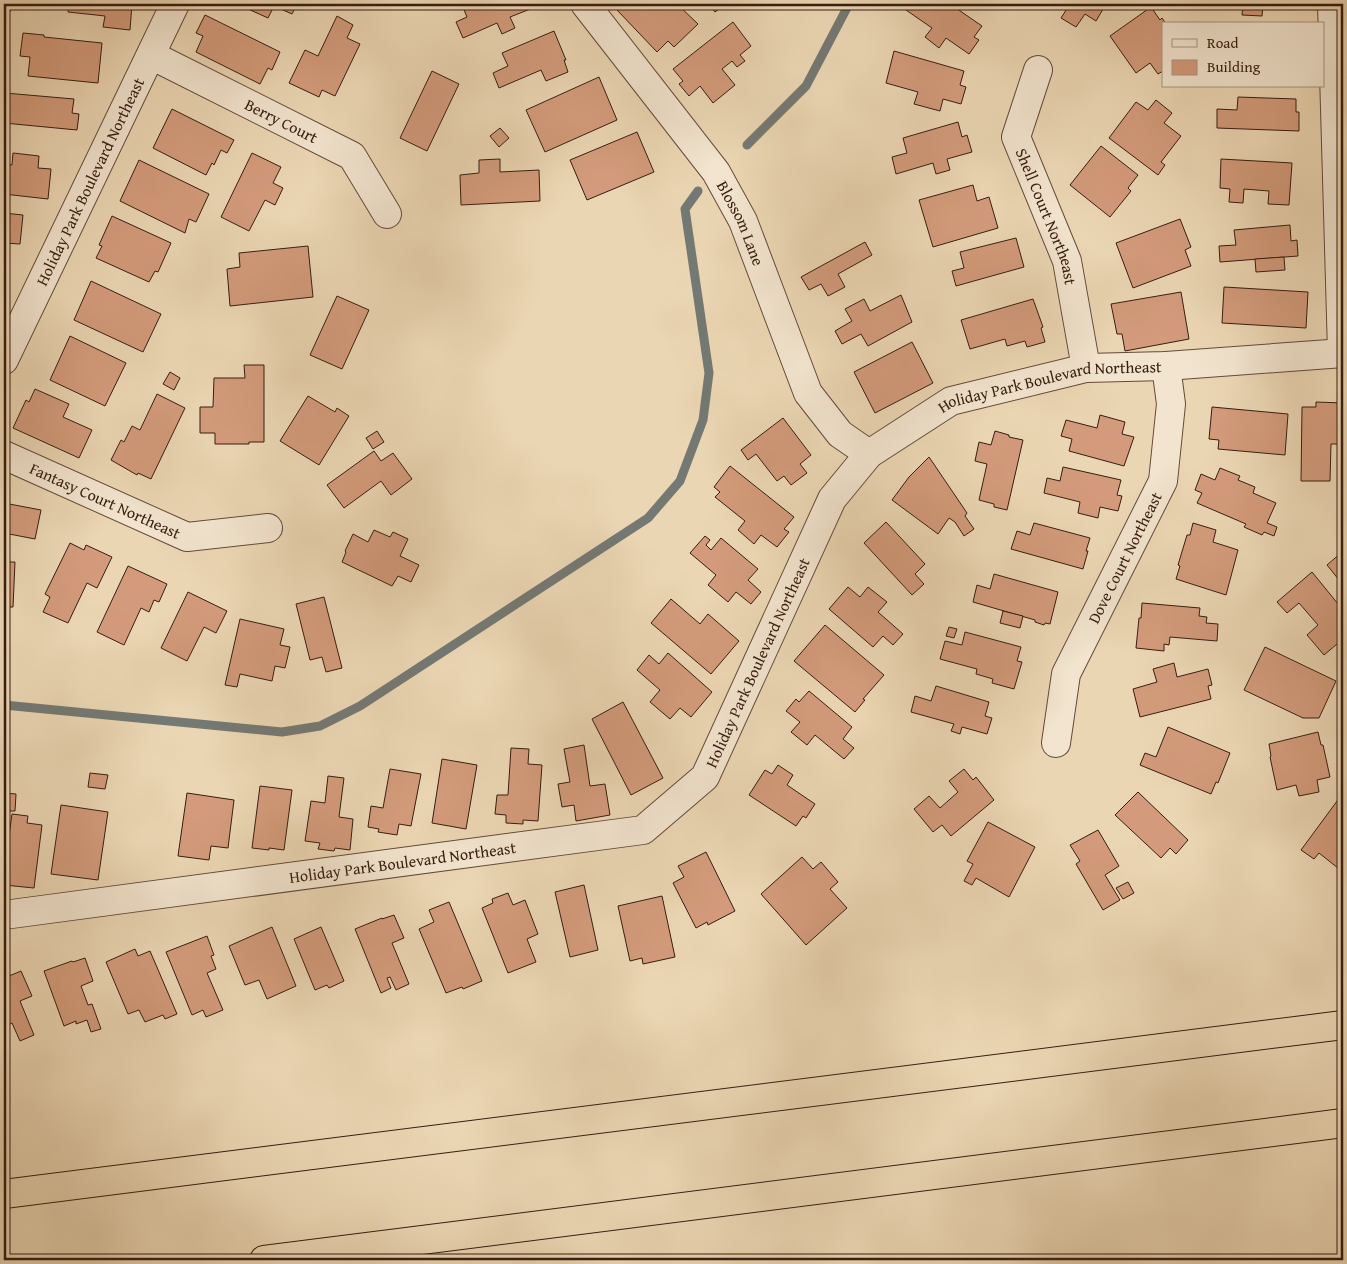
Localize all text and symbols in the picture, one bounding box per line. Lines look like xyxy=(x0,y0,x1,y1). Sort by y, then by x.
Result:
legend xyxy=(1162,22,1324,88)
text: Road xyxy=(1207,32,1238,53)
text: Building xyxy=(1207,56,1261,77)
street label: Holiday Park Boulevard Northeast xyxy=(29,73,150,290)
street label: Berry Court xyxy=(241,92,322,149)
street label: Shell Court Northeast xyxy=(1010,144,1083,287)
street label: Blossom Lane xyxy=(711,176,771,269)
street label: Holiday Park Boulevard Northeast xyxy=(933,354,1162,419)
street label: Fantasy Court Northeast xyxy=(26,456,185,545)
street label: Dove Court Northeast xyxy=(1081,487,1168,628)
street label: Holiday Park Boulevard Northeast xyxy=(699,553,816,771)
street label: Holiday Park Boulevard Northeast xyxy=(288,835,518,889)

